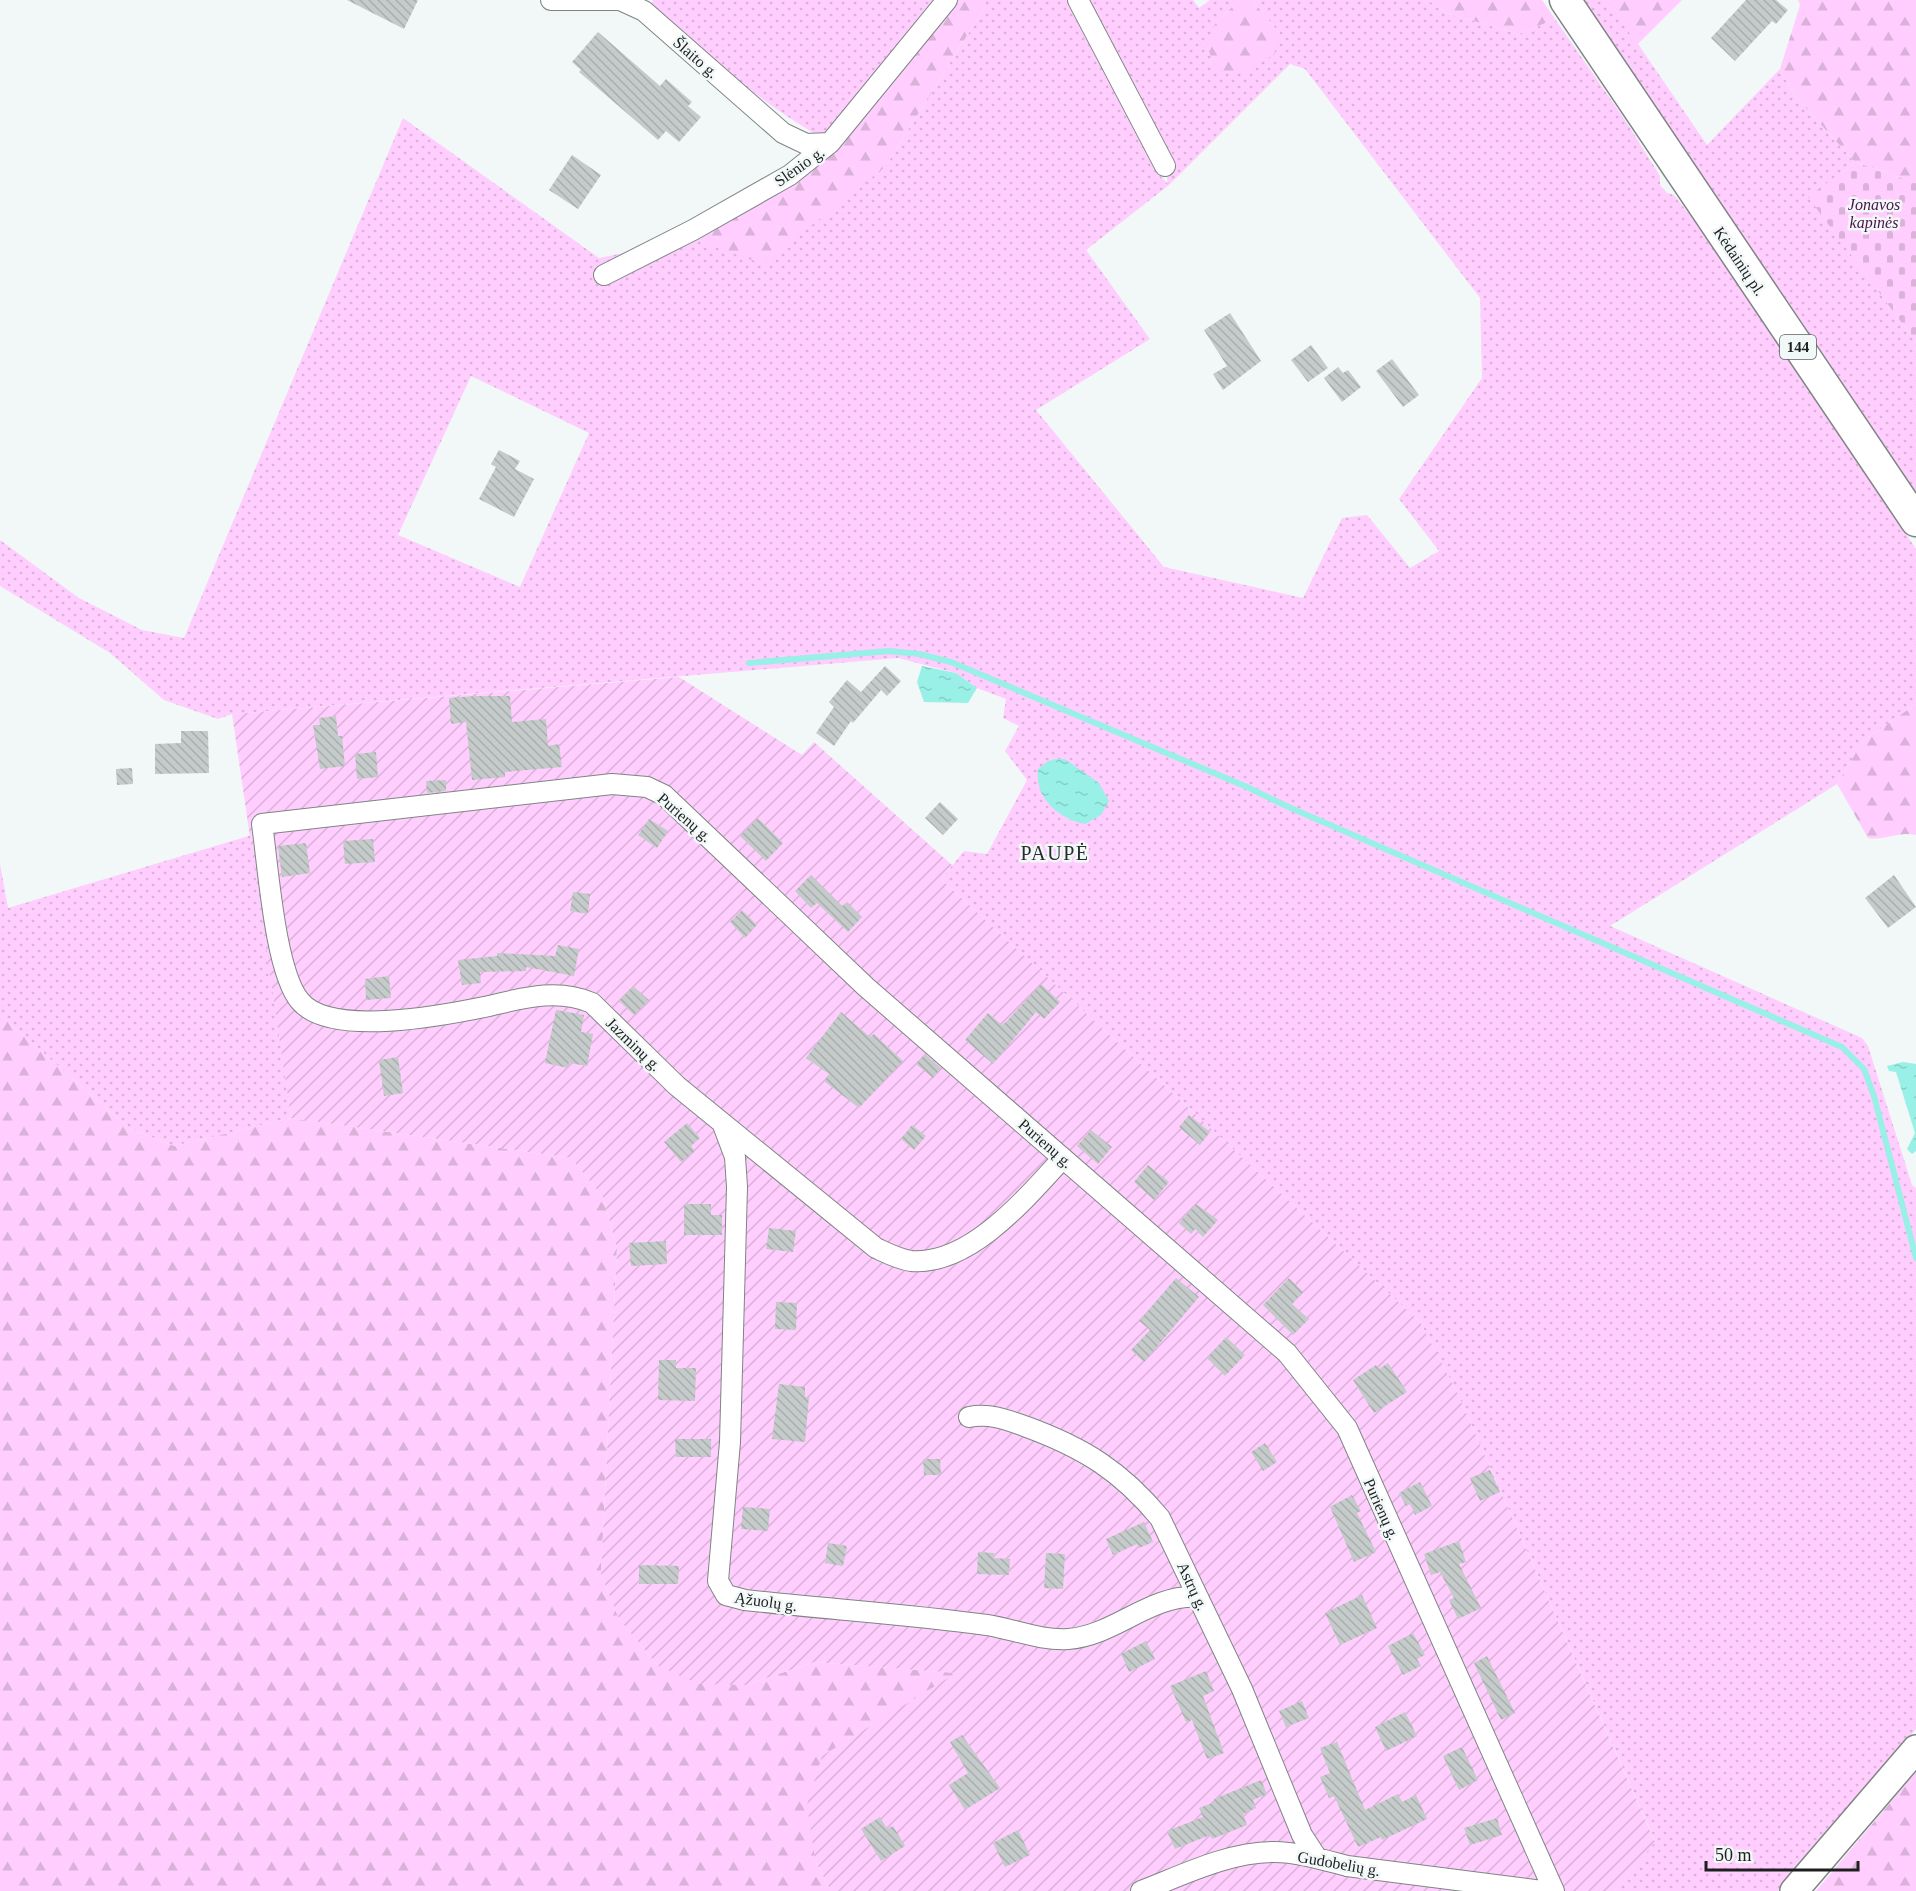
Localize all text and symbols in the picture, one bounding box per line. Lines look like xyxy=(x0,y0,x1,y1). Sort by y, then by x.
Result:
street label: Šlaito g. xyxy=(669,33,722,82)
street label: Slėnio g. xyxy=(771,143,828,191)
park label: Jonavos kapinės xyxy=(1848,196,1900,232)
street label: Kėdainių pl. xyxy=(1710,224,1769,299)
road number: 144 xyxy=(1780,335,1816,359)
street label: Purienų g. xyxy=(654,789,715,846)
district label: PAUPĖ xyxy=(1020,842,1090,864)
street label: Jazminų g. xyxy=(602,1014,664,1075)
street label: Purienų g. xyxy=(1015,1115,1076,1172)
street label: Purienų g. xyxy=(1359,1476,1403,1543)
street label: Astrų g. xyxy=(1173,1559,1211,1614)
street label: Ąžuolų g. xyxy=(733,1589,798,1615)
scale bar xyxy=(1706,1834,1858,1872)
text: 50 m xyxy=(1715,1845,1752,1865)
street label: Gudobelių g. xyxy=(1296,1848,1382,1880)

